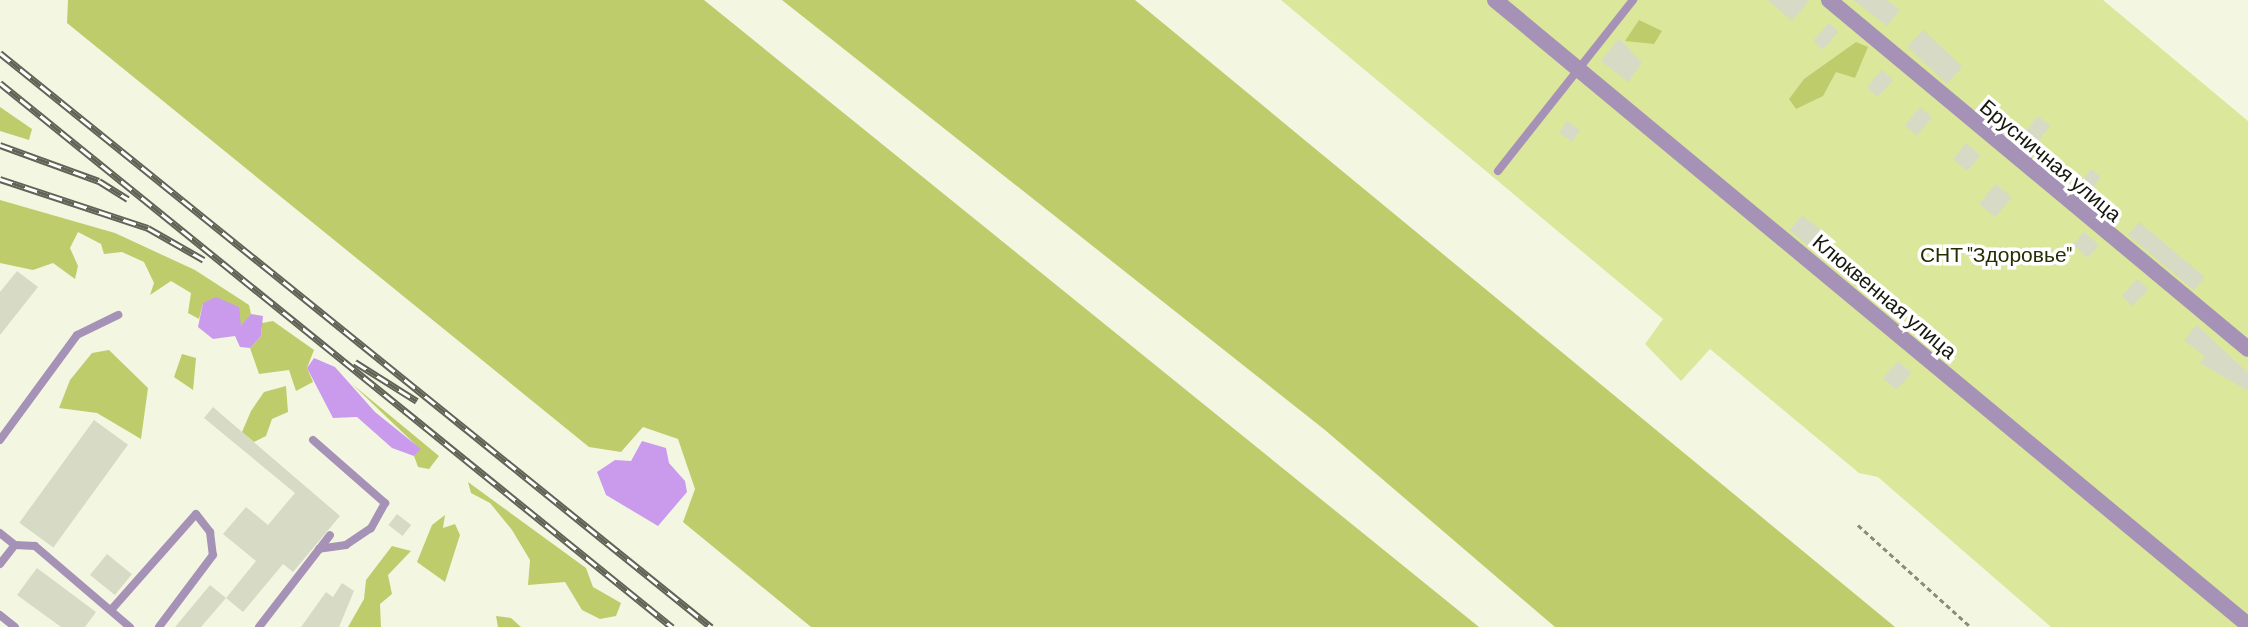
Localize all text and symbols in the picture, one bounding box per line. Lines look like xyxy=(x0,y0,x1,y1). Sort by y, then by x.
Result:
street label: Брусничная улица xyxy=(1975,94,2127,226)
street label: Клюквенная улица xyxy=(1808,228,1962,364)
park label: СНТ "Здоровье" xyxy=(1920,241,2072,267)

